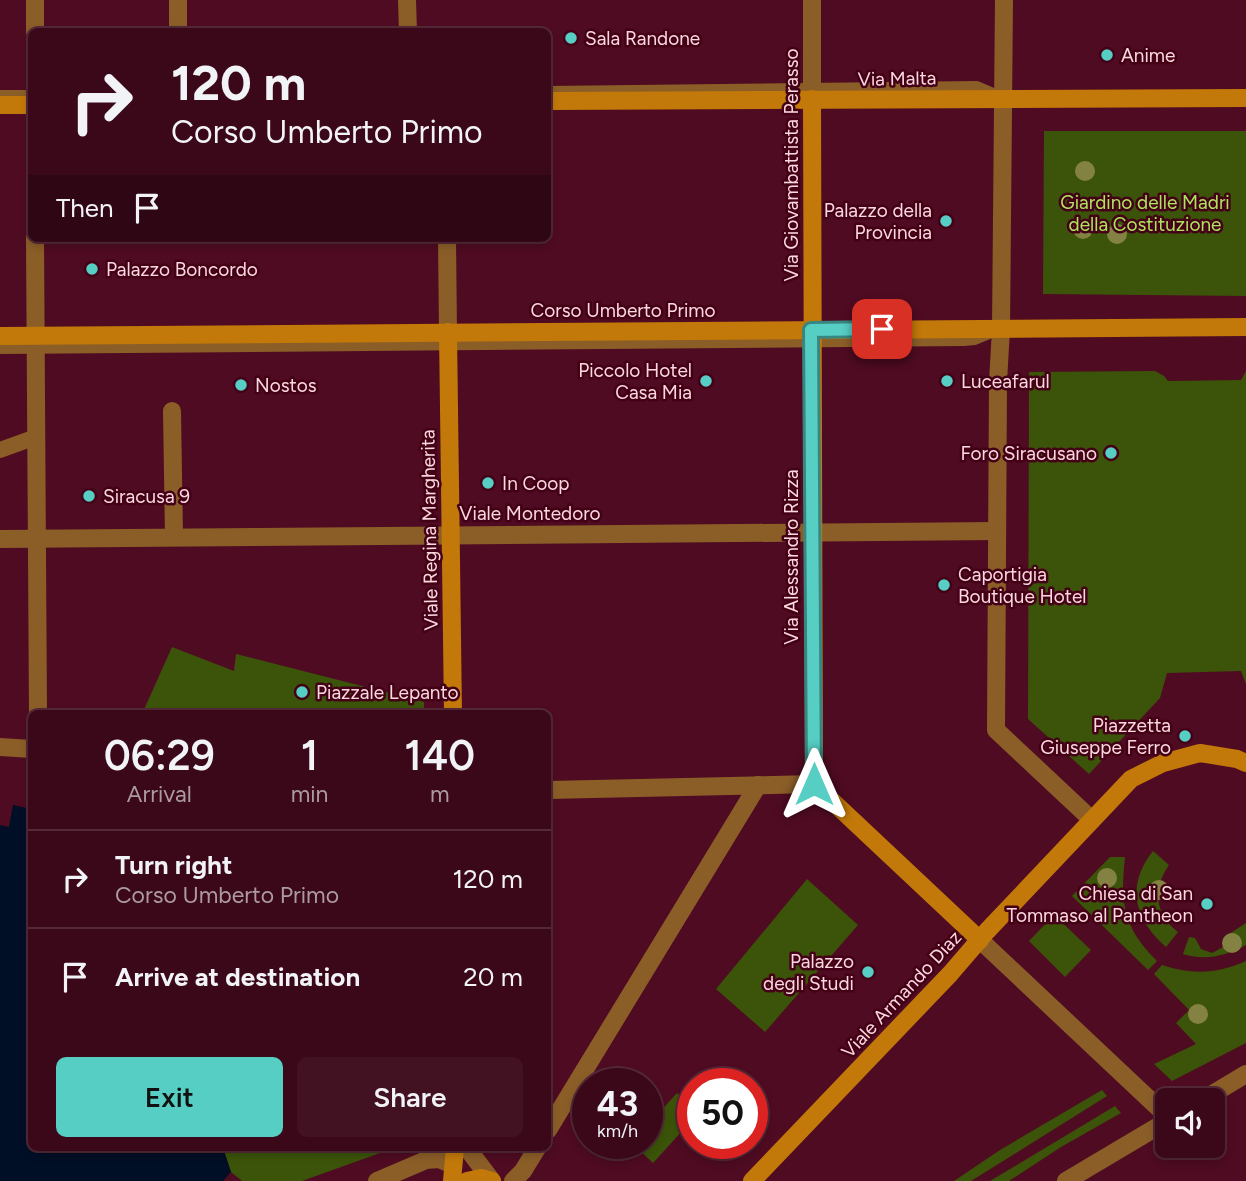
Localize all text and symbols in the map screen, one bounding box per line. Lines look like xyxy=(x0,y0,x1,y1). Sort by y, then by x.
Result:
place label: Sala Randone xyxy=(585,27,700,50)
marker: Sala Randone xyxy=(563,30,579,46)
place label: Anime xyxy=(1121,44,1175,67)
marker: Anime xyxy=(1099,47,1115,63)
street label: Via Giovambattista Perasso xyxy=(780,48,803,282)
text: 120 m xyxy=(171,53,306,112)
icon: right xyxy=(56,56,147,147)
street label: Via Malta xyxy=(857,66,937,91)
text: Corso Umberto Primo xyxy=(171,113,483,151)
icon: arrive xyxy=(128,189,166,227)
park label: Giardino delle Madri della Costituzione xyxy=(1060,191,1230,236)
text: Then xyxy=(56,192,114,224)
place label: Palazzo della Provincia xyxy=(824,199,932,244)
marker: Palazzo della Provincia xyxy=(938,213,954,229)
place label: Palazzo Boncordo xyxy=(106,258,258,281)
marker: Palazzo Boncordo xyxy=(84,261,100,277)
street label: Corso Umberto Primo xyxy=(530,299,716,322)
pin xyxy=(852,299,912,359)
icon: arrive xyxy=(863,310,901,348)
place label: Piccolo Hotel Casa Mia xyxy=(578,359,692,404)
place label: Luceafarul xyxy=(961,370,1050,393)
marker: Piccolo Hotel Casa Mia xyxy=(698,373,714,389)
marker: Luceafarul xyxy=(939,373,955,389)
place label: Nostos xyxy=(255,374,317,397)
marker: Nostos xyxy=(233,377,249,393)
street label: Viale Regina Margherita xyxy=(416,429,443,631)
place label: Foro Siracusano xyxy=(960,442,1097,465)
marker: Foro Siracusano xyxy=(1103,445,1119,461)
street label: Via Alessandro Rizza xyxy=(780,469,803,645)
place label: In Coop xyxy=(502,472,569,495)
marker: In Coop xyxy=(480,475,496,491)
place label: Siracusa 9 xyxy=(103,485,190,508)
marker: Siracusa 9 xyxy=(81,488,97,504)
street label: Viale Montedoro xyxy=(459,502,601,525)
place label: Caportigia Boutique Hotel xyxy=(958,563,1086,608)
marker: Caportigia Boutique Hotel xyxy=(936,577,952,593)
place label: Piazzale Lepanto xyxy=(316,681,459,704)
marker: Piazzale Lepanto xyxy=(294,684,310,700)
place label: Piazzetta Giuseppe Ferro xyxy=(1040,714,1171,759)
marker: Piazzetta Giuseppe Ferro xyxy=(1177,728,1193,744)
text: 06:29 xyxy=(104,730,215,781)
text: 1 xyxy=(301,730,318,781)
text: 140 xyxy=(404,730,475,781)
position arrow xyxy=(777,747,851,821)
text: Arrival xyxy=(127,780,192,808)
text: min xyxy=(291,780,328,808)
text: m xyxy=(430,780,449,808)
text: Turn right xyxy=(115,849,232,881)
icon: right xyxy=(56,860,94,898)
text: 120 m xyxy=(453,863,523,895)
text: Corso Umberto Primo xyxy=(115,881,339,909)
place label: Chiesa di San Tommaso al Pantheon xyxy=(1007,882,1193,927)
marker: Chiesa di San Tommaso al Pantheon xyxy=(1199,896,1215,912)
street label: Viale Armando Diaz xyxy=(836,926,966,1063)
place label: Palazzo degli Studi xyxy=(763,950,854,995)
icon: arrive xyxy=(56,958,94,996)
text: Arrive at destination xyxy=(115,961,360,993)
text: 20 m xyxy=(463,961,523,993)
marker: Palazzo degli Studi xyxy=(860,964,876,980)
button: Exit xyxy=(56,1057,283,1137)
button: Share xyxy=(297,1057,523,1137)
speed limit sign: 50 xyxy=(677,1068,768,1159)
text: 43 xyxy=(597,1083,638,1125)
map controls xyxy=(1155,1088,1225,1158)
button: sound xyxy=(1155,1088,1225,1158)
text: km/h xyxy=(597,1120,638,1142)

